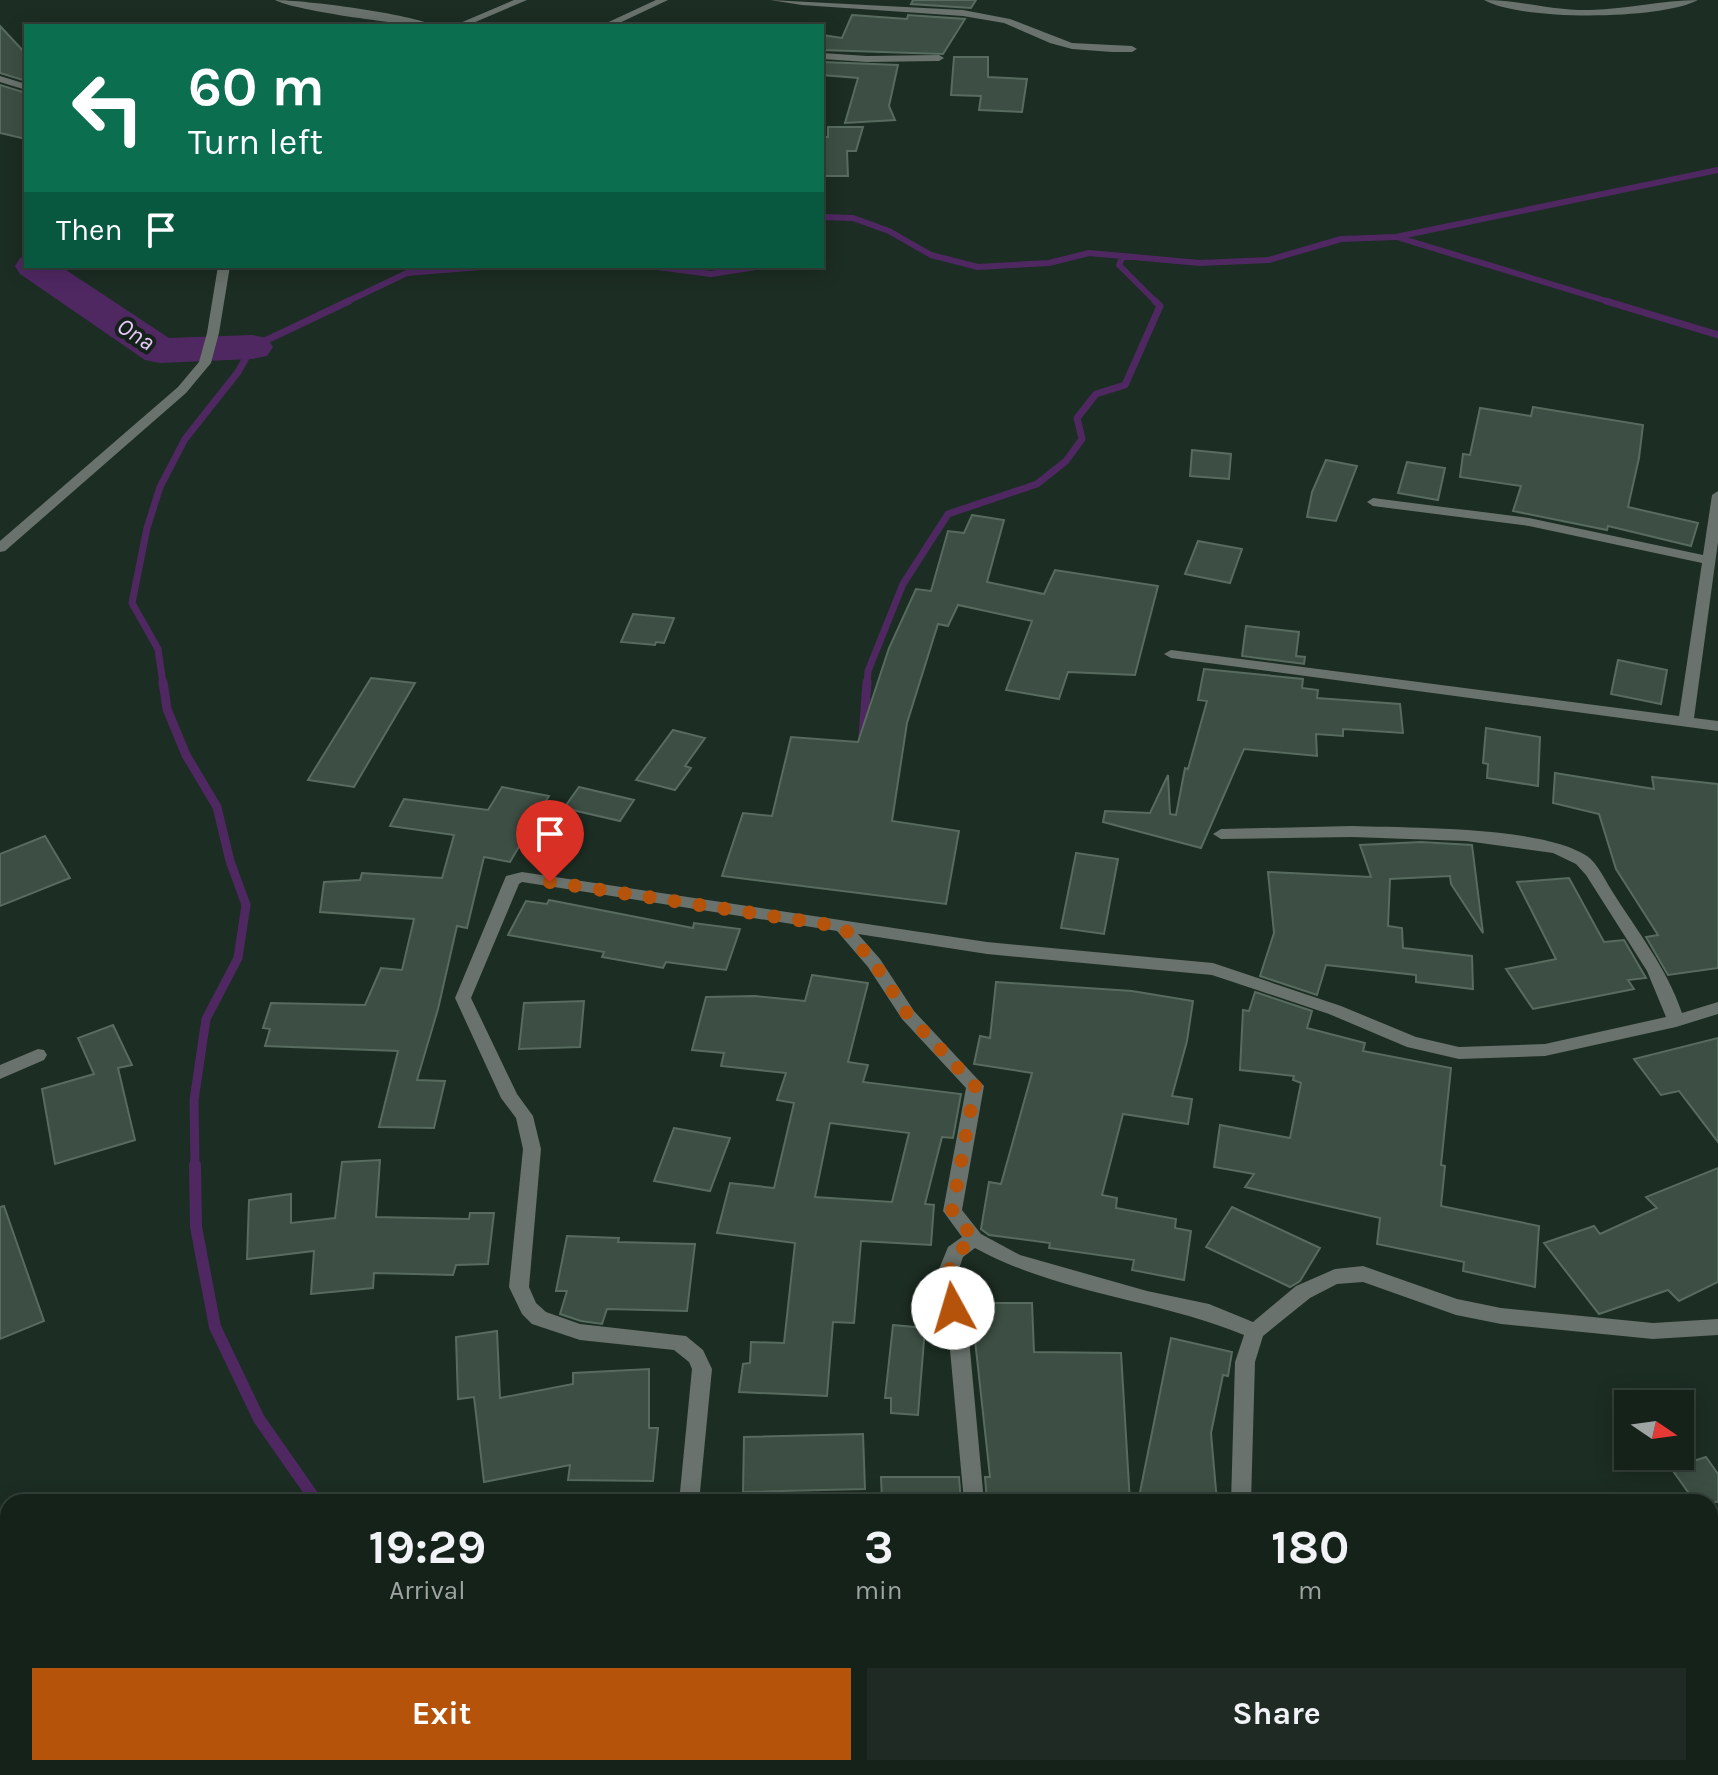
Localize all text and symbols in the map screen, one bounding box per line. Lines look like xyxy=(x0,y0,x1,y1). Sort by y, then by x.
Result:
text: 60 m xyxy=(188,54,325,119)
icon: left xyxy=(56,56,160,160)
text: Turn left xyxy=(188,121,323,163)
icon: arrive xyxy=(139,208,183,252)
text: Then xyxy=(56,212,123,248)
water label: Ona xyxy=(112,312,160,356)
pin xyxy=(516,800,584,882)
icon: arrive xyxy=(528,812,572,856)
position arrow xyxy=(911,1266,995,1350)
north arrow xyxy=(1614,1390,1694,1470)
map controls xyxy=(1614,1390,1694,1470)
text: 19:29 xyxy=(369,1519,486,1575)
text: 3 xyxy=(864,1519,894,1575)
text: 180 xyxy=(1271,1519,1349,1575)
text: Arrival xyxy=(389,1575,465,1606)
text: min xyxy=(855,1575,902,1606)
text: m xyxy=(1298,1575,1322,1606)
button: Exit xyxy=(32,1668,851,1760)
button: Share xyxy=(867,1668,1686,1760)

